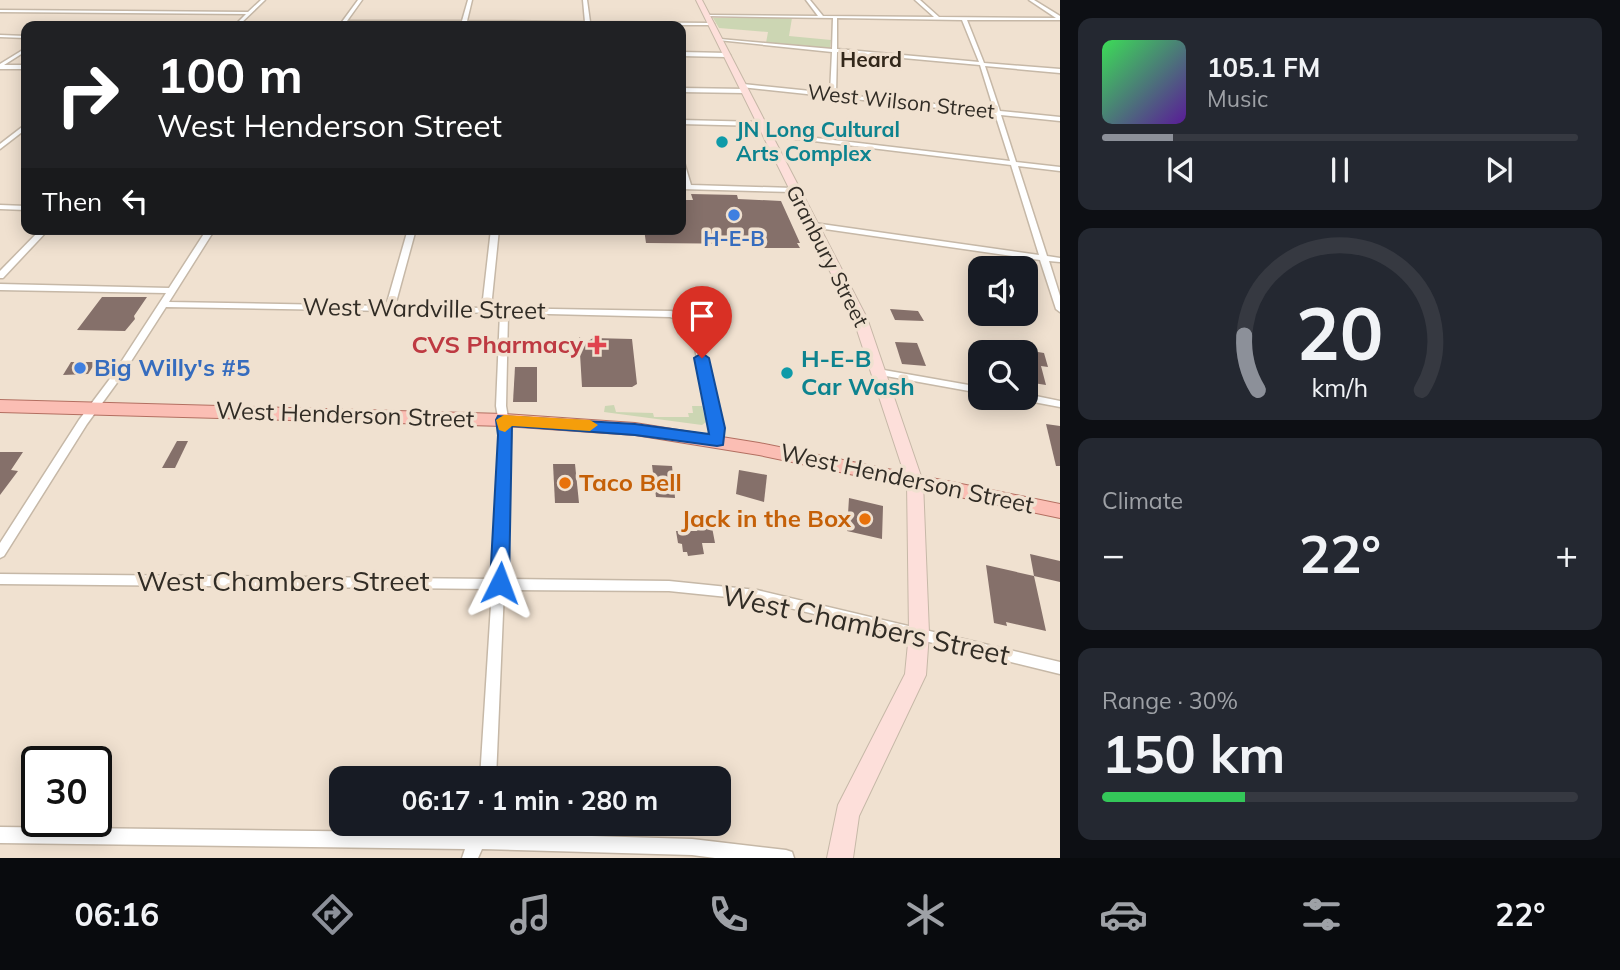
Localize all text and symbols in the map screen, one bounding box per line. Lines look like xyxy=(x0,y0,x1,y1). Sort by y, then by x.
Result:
text: 100 m xyxy=(157,44,303,105)
district label: Heard xyxy=(840,46,902,72)
icon: right xyxy=(42,49,133,140)
text: 105.1 FM xyxy=(1207,51,1320,84)
street label: West Wilson Street xyxy=(806,78,996,124)
text: Music xyxy=(1207,84,1268,113)
text: West Henderson Street xyxy=(157,105,502,145)
place label: JN Long Cultural Arts Complex xyxy=(736,116,900,166)
marker: JN Long Cultural Arts Complex xyxy=(714,134,730,150)
icon: previous xyxy=(1162,151,1200,189)
icon: pause xyxy=(1321,151,1359,189)
icon: next xyxy=(1480,151,1518,189)
street label: Granbury Street xyxy=(781,180,875,331)
icon: left xyxy=(116,182,154,220)
text: Then xyxy=(42,185,102,218)
marker: H-E-B xyxy=(726,207,742,223)
place label: H-E-B xyxy=(703,225,765,251)
map controls xyxy=(968,256,1038,410)
button: sound xyxy=(968,256,1038,326)
pin xyxy=(672,286,732,358)
text: 20 xyxy=(1296,287,1384,378)
street label: West Wardville Street xyxy=(302,291,546,325)
icon: arrive xyxy=(683,297,721,335)
place label: CVS Pharmacy xyxy=(411,329,584,359)
marker: CVS Pharmacy xyxy=(589,337,605,353)
button: search xyxy=(968,340,1038,410)
place label: H-E-B Car Wash xyxy=(801,343,915,401)
place label: Big Willy's #5 xyxy=(94,352,250,382)
marker: Big Willy's #5 xyxy=(72,360,88,376)
marker: H-E-B Car Wash xyxy=(779,365,795,381)
text: km/h xyxy=(1312,372,1368,403)
street label: West Henderson Street xyxy=(215,394,475,434)
street label: West Henderson Street xyxy=(778,436,1037,520)
place label: Taco Bell xyxy=(579,467,682,497)
marker: Taco Bell xyxy=(557,475,573,491)
text: Climate xyxy=(1102,486,1183,515)
place label: Jack in the Box xyxy=(681,503,852,533)
marker: Jack in the Box xyxy=(857,511,873,527)
text: 22° xyxy=(1299,521,1381,586)
text: − xyxy=(1102,530,1125,578)
text: + xyxy=(1555,530,1578,578)
position arrow xyxy=(463,546,537,620)
street label: West Chambers Street xyxy=(136,563,430,598)
street label: West Chambers Street xyxy=(719,577,1013,672)
text: Range · 30% xyxy=(1102,686,1238,715)
text: 150 km xyxy=(1102,721,1285,786)
speed limit sign: 30 xyxy=(21,746,112,837)
text: 06:17 · 1 min · 280 m xyxy=(402,784,658,817)
icon: directions xyxy=(308,890,357,939)
icon: music xyxy=(506,890,555,939)
icon: phone xyxy=(704,890,753,939)
icon: climate xyxy=(901,890,950,939)
icon: car xyxy=(1099,890,1148,939)
icon: filters xyxy=(1297,890,1346,939)
text: 06:16 xyxy=(74,894,159,934)
text: 22° xyxy=(1495,894,1545,934)

